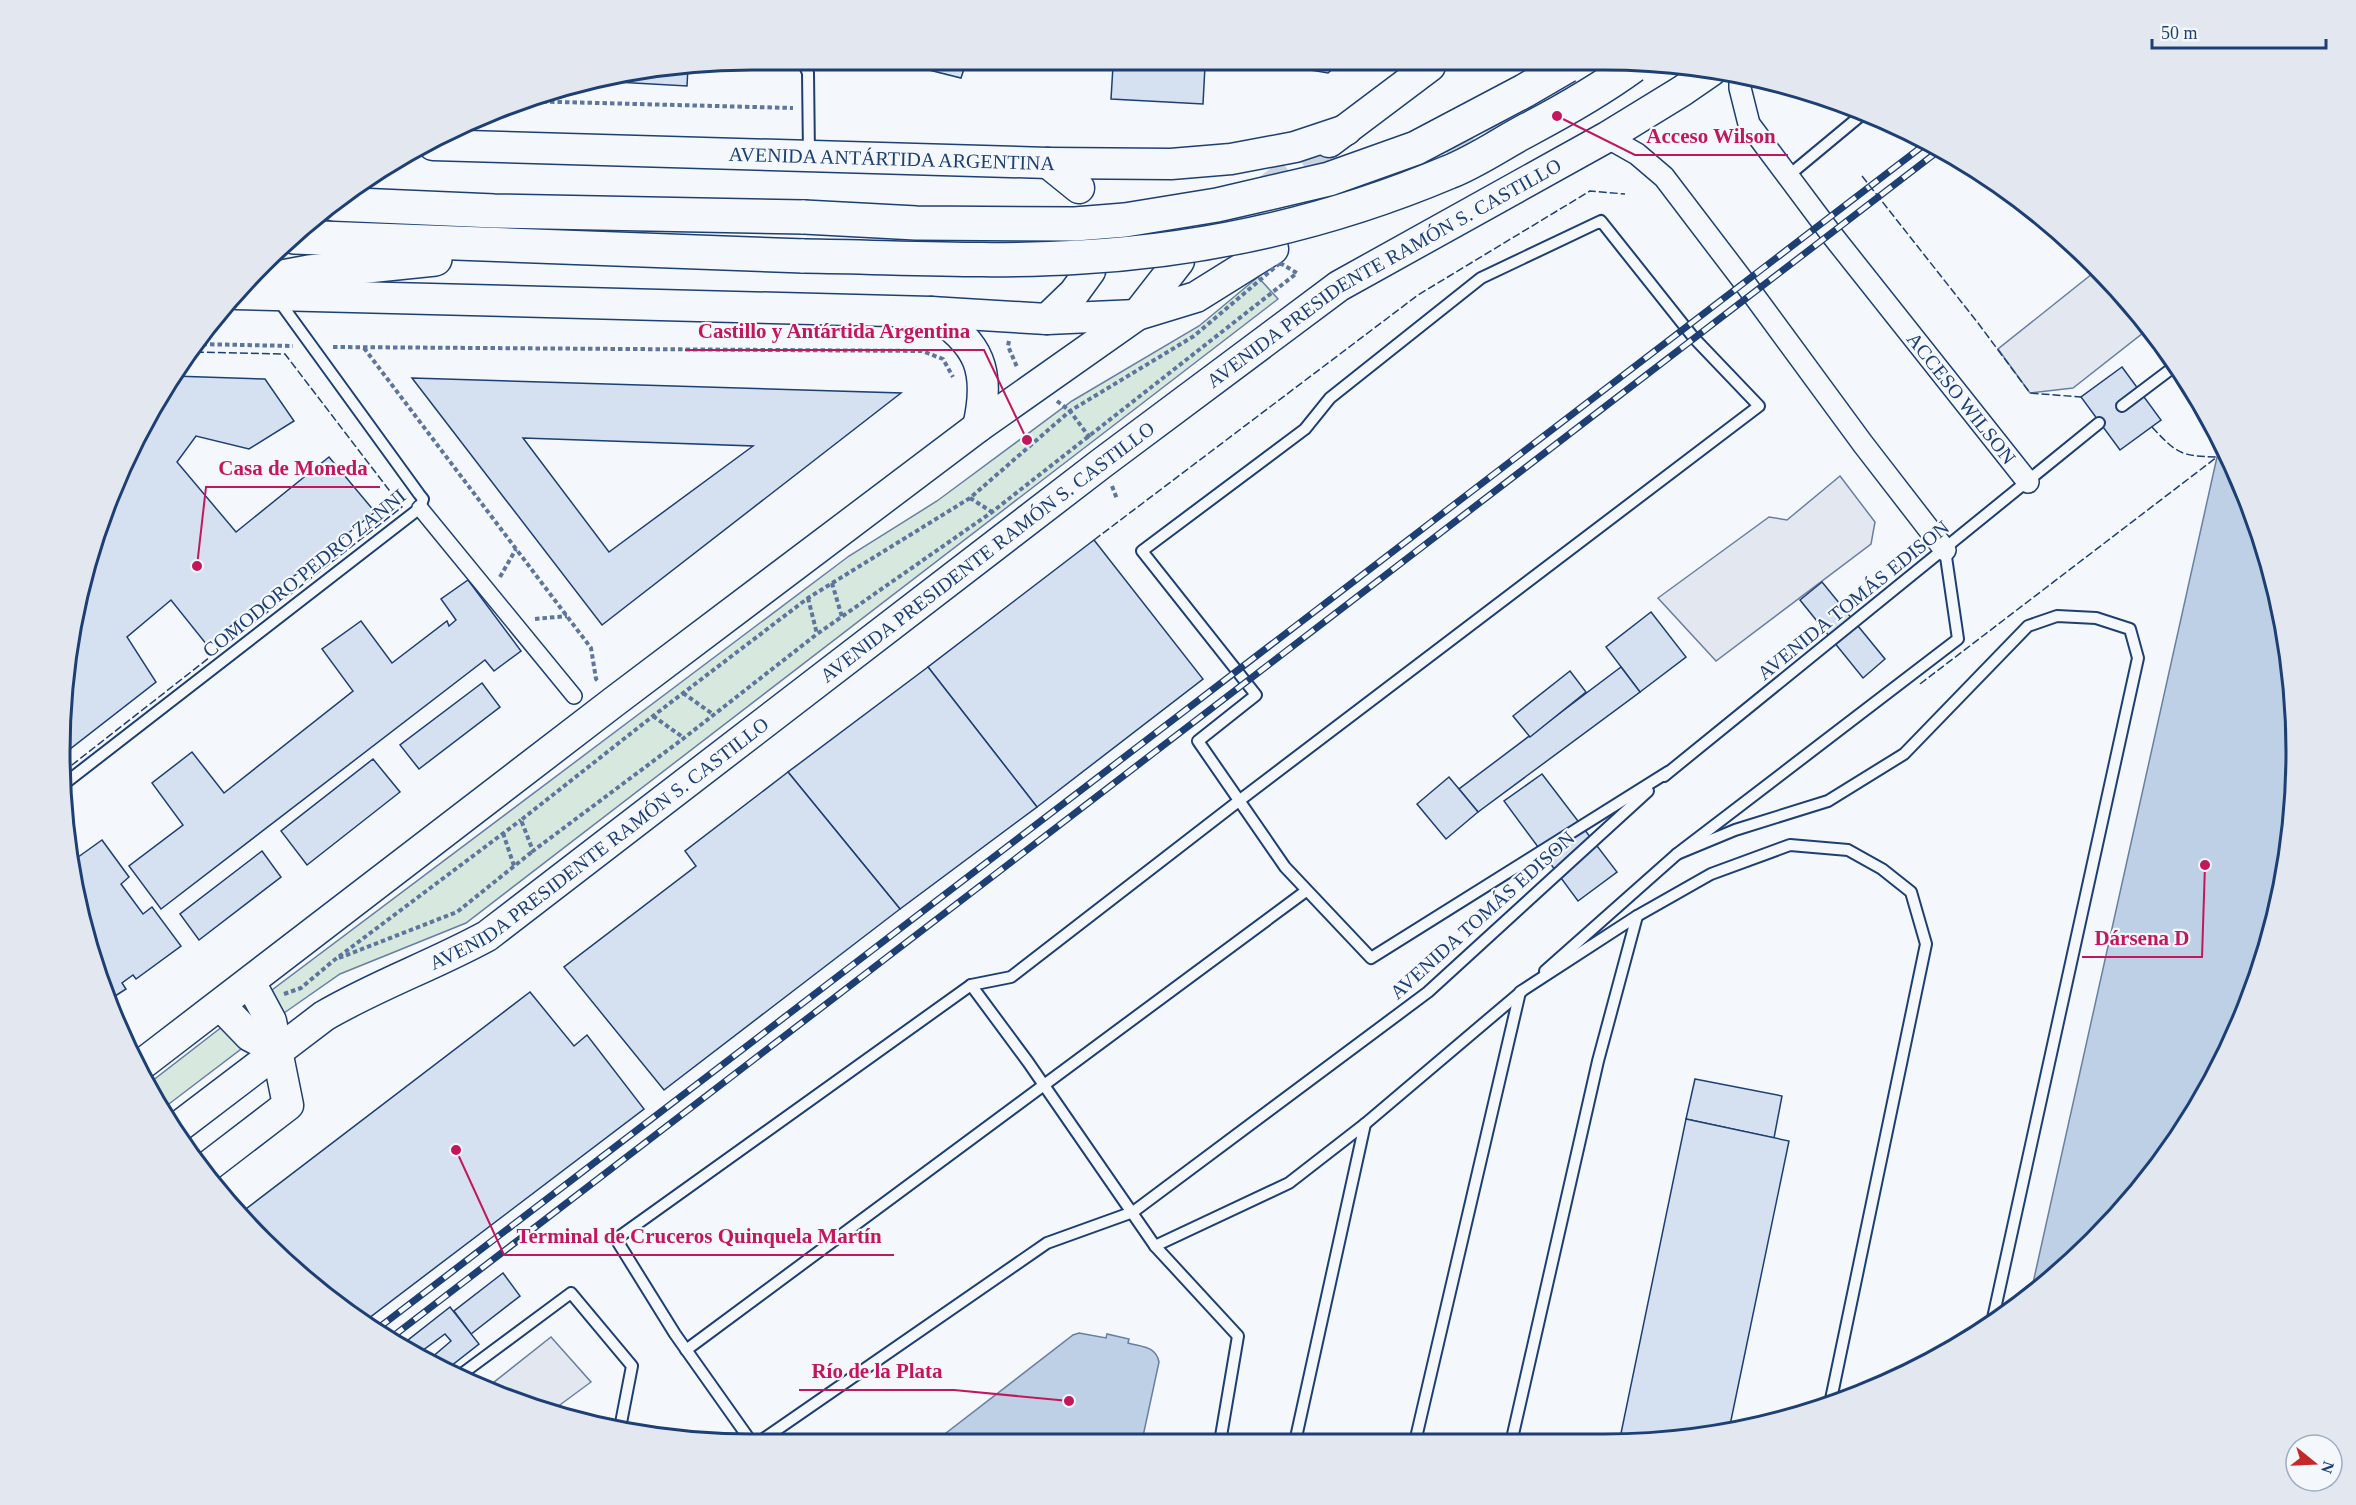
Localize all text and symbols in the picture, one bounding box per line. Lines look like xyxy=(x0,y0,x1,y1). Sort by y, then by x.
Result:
scale bar xyxy=(2152,12,2326,50)
text: 50 m xyxy=(2161,23,2198,43)
callout: Acceso Wilson xyxy=(1635,116,1788,155)
text: Acceso Wilson xyxy=(1646,124,1776,148)
street label: AVENIDA ANTÁRTIDA ARGENTINA xyxy=(728,143,1056,174)
street label: AVENIDA PRESIDENTE RAMÓN S. CASTILLO xyxy=(1202,154,1565,392)
callout: Castillo y Antártida Argentina xyxy=(685,311,984,350)
text: Castillo y Antártida Argentina xyxy=(698,319,971,343)
street label: ACCESO WILSON xyxy=(1903,328,2020,468)
street label: AVENIDA PRESIDENTE RAMÓN S. CASTILLO xyxy=(816,417,1158,687)
callout: Casa de Moneda xyxy=(206,448,380,487)
text: Casa de Moneda xyxy=(218,456,368,480)
street label: COMODORO PEDRO ZANNI xyxy=(198,484,410,662)
street label: AVENIDA TOMÁS EDISON xyxy=(1753,516,1953,684)
street label: AVENIDA PRESIDENTE RAMÓN S. CASTILLO xyxy=(426,713,773,974)
street label: AVENIDA TOMÁS EDISON xyxy=(1385,827,1579,1003)
callout: Dársena D xyxy=(2082,918,2202,957)
text: Dársena D xyxy=(2094,926,2190,950)
callout: Terminal de Cruceros Quinquela Martín xyxy=(504,1216,894,1255)
text: Terminal de Cruceros Quinquela Martín xyxy=(516,1224,882,1248)
callout: Río de la Plata xyxy=(799,1351,954,1390)
text: Río de la Plata xyxy=(811,1359,943,1383)
north arrow xyxy=(2284,1433,2344,1493)
text: N xyxy=(2318,1459,2338,1476)

